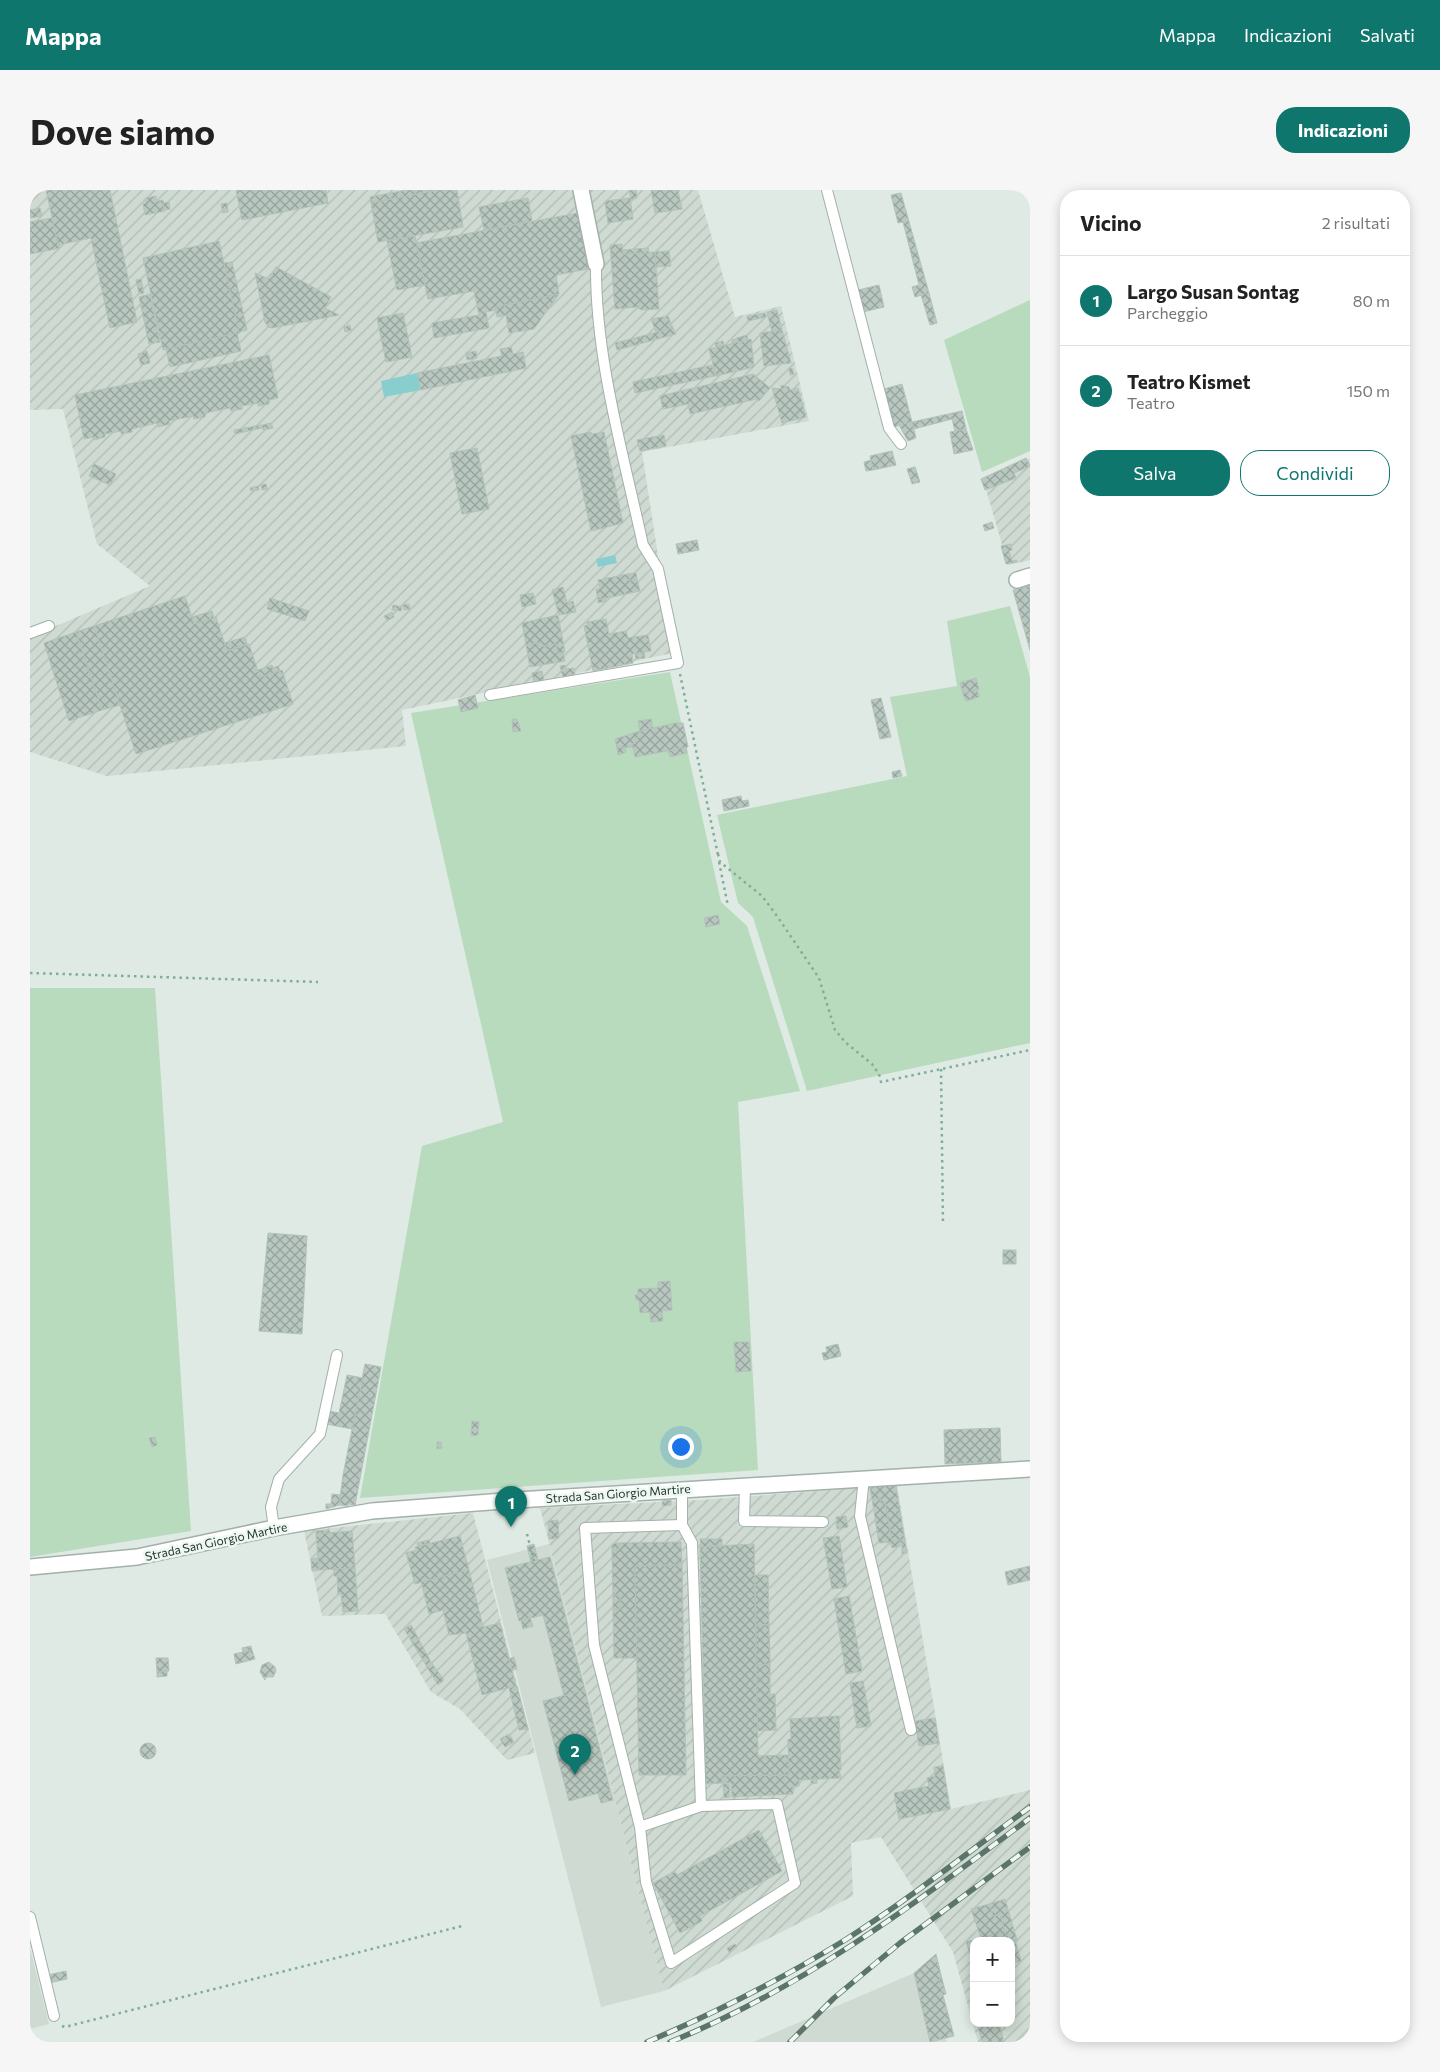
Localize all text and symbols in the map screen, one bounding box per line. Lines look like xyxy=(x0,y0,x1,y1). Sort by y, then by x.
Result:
text: Mappa xyxy=(25,21,102,50)
text: Mappa xyxy=(1159,24,1216,46)
text: Indicazioni xyxy=(1244,24,1332,46)
text: Salvati xyxy=(1360,24,1415,46)
button: Indicazioni xyxy=(1276,107,1410,153)
text: Dove siamo xyxy=(30,109,215,152)
text: Vicino xyxy=(1080,210,1141,235)
text: 2 risultati xyxy=(1322,213,1390,232)
text: Largo Susan Sontag xyxy=(1127,280,1299,303)
text: 1 xyxy=(1092,291,1100,310)
text: 80 m xyxy=(1353,291,1390,310)
text: Parcheggio xyxy=(1127,303,1208,322)
text: Teatro Kismet xyxy=(1127,370,1250,393)
text: 2 xyxy=(1091,381,1101,400)
text: 150 m xyxy=(1347,381,1390,400)
text: Teatro xyxy=(1127,393,1175,412)
button: Salva xyxy=(1080,450,1230,496)
button: Condividi xyxy=(1240,450,1390,496)
your location xyxy=(668,1434,694,1460)
street label: Strada San Giorgio Martire xyxy=(545,1481,691,1505)
pin: 1 xyxy=(495,1486,527,1527)
street label: Strada San Giorgio Martire xyxy=(144,1519,288,1563)
pin: 2 xyxy=(559,1734,591,1775)
map controls xyxy=(970,1937,1015,2027)
button: + xyxy=(970,1937,1015,1982)
button: − xyxy=(970,1982,1015,2027)

